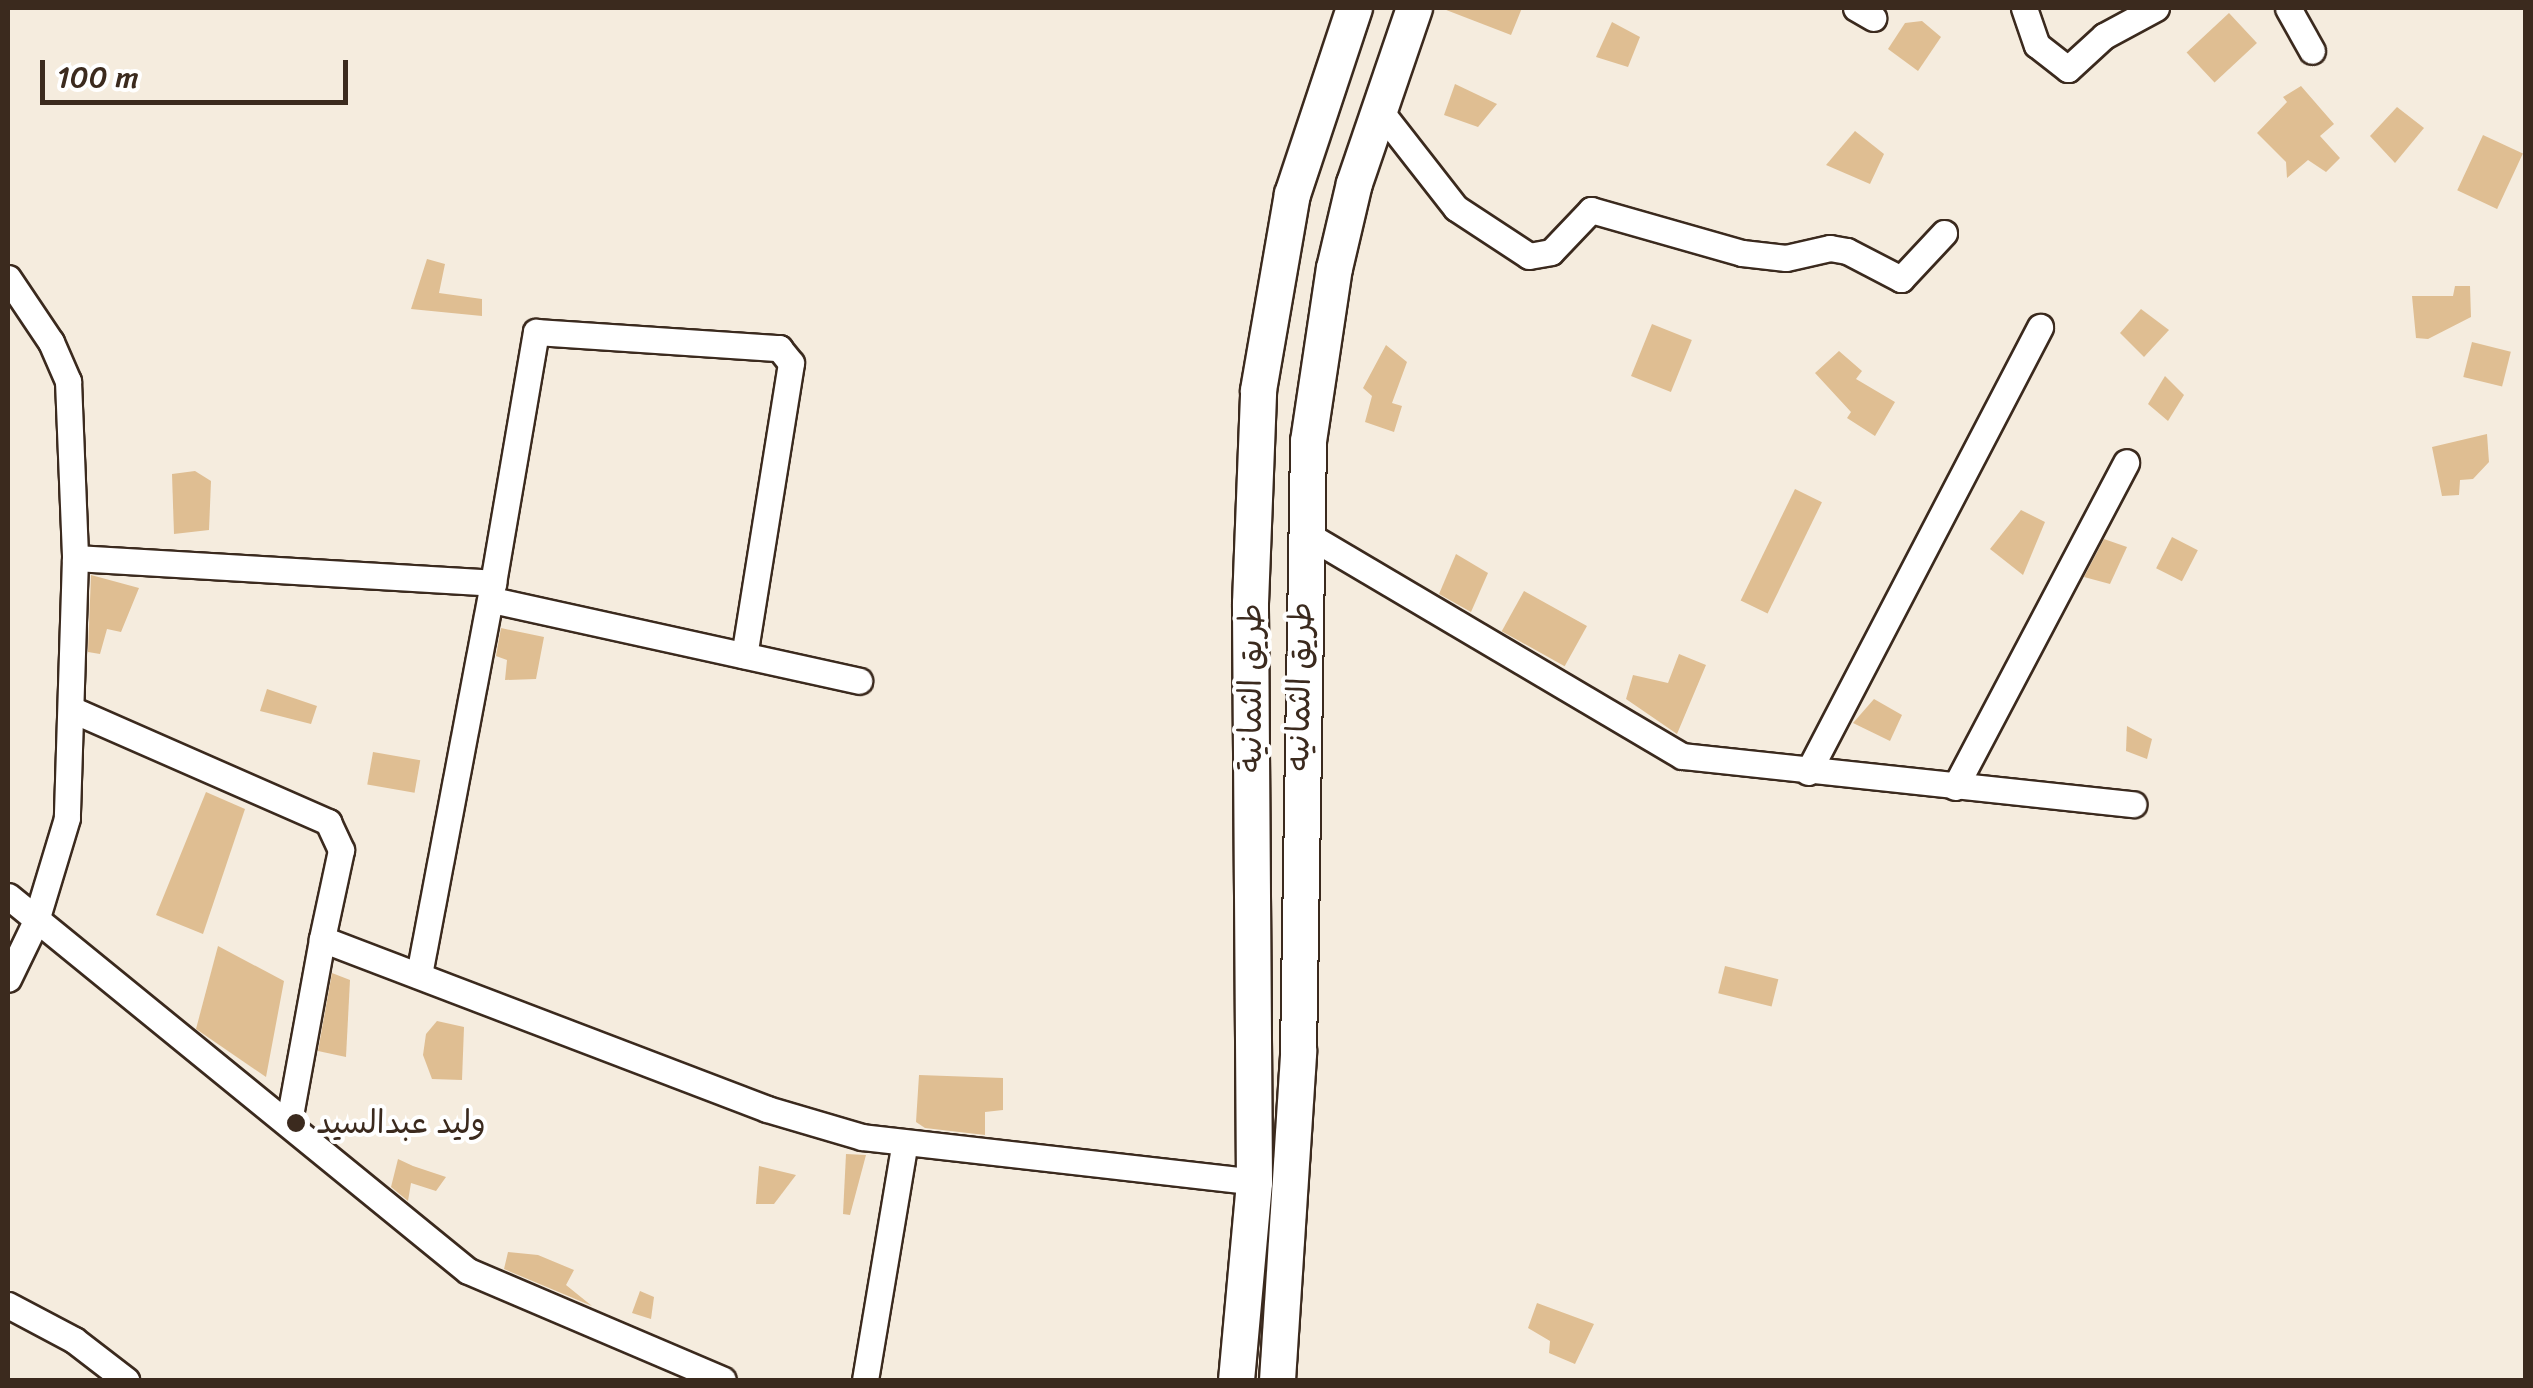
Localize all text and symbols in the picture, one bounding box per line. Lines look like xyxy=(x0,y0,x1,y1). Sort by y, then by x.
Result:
scale bar xyxy=(45,40,352,102)
text: 100 m xyxy=(57,50,139,104)
street label: طريق الثمانيه xyxy=(1279,602,1321,772)
street label: طريق الثمانية xyxy=(1232,603,1270,773)
place label: وليد عبدالسيد xyxy=(316,1104,486,1142)
marker: وليد عبدالسيد xyxy=(285,1112,307,1134)

